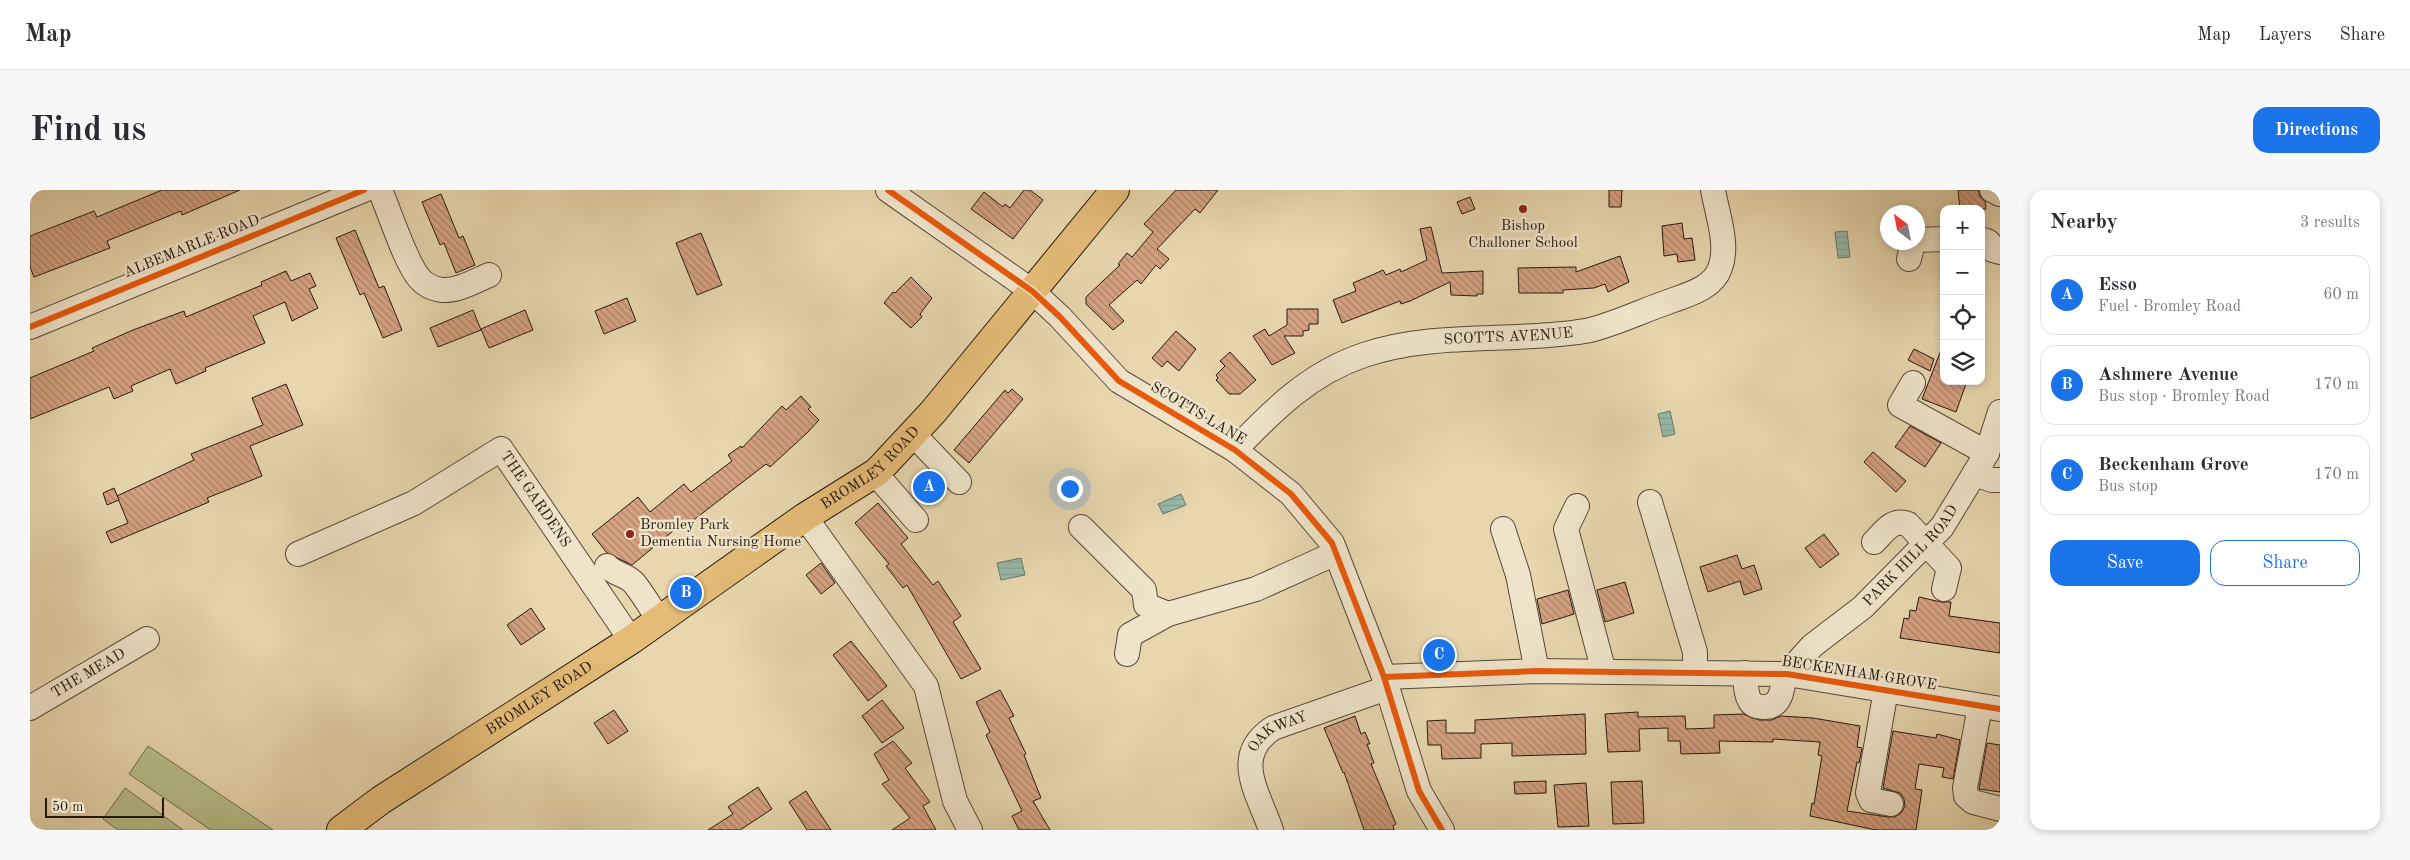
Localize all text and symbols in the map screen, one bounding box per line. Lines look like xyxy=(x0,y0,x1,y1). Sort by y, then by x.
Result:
text: Map xyxy=(25,23,72,47)
text: Map xyxy=(2197,26,2231,44)
text: Layers xyxy=(2259,26,2311,44)
text: Share xyxy=(2339,26,2385,44)
button: Directions xyxy=(2253,107,2380,153)
text: Find us xyxy=(30,113,146,148)
marker: Bishop Challoner School xyxy=(1517,203,1529,215)
north arrow xyxy=(1880,205,1925,250)
map controls xyxy=(1940,205,1985,385)
button: + xyxy=(1940,205,1985,250)
text: Nearby xyxy=(2050,212,2118,233)
street label: ALBEMARLE ROAD xyxy=(122,213,262,281)
text: 3 results xyxy=(2300,215,2360,231)
place label: Bishop Challoner School xyxy=(1468,219,1578,251)
button: − xyxy=(1940,250,1985,295)
text: Esso xyxy=(2098,276,2137,295)
text: A xyxy=(2061,287,2073,303)
text: 60 m xyxy=(2323,287,2359,303)
button: locate xyxy=(1940,295,1985,340)
text: Fuel · Bromley Road xyxy=(2098,299,2241,315)
street label: SCOTTS AVENUE xyxy=(1443,325,1574,348)
button: layers xyxy=(1940,340,1985,385)
text: Ashmere Avenue xyxy=(2098,366,2239,385)
text: B xyxy=(2061,377,2073,393)
text: 170 m xyxy=(2314,377,2359,393)
street label: SCOTTS LANE xyxy=(1148,380,1248,448)
text: Bus stop · Bromley Road xyxy=(2098,389,2270,405)
street label: BROMLEY ROAD xyxy=(818,424,923,513)
street label: THE GARDENS xyxy=(497,449,573,550)
text: Beckenham Grove xyxy=(2098,456,2249,475)
text: C xyxy=(2062,467,2072,483)
text: 170 m xyxy=(2314,467,2359,483)
pin: A xyxy=(913,468,945,506)
your location xyxy=(1057,476,1083,502)
text: Bus stop xyxy=(2098,479,2158,495)
street label: PARK HILL ROAD xyxy=(1860,503,1961,609)
place label: Bromley Park Dementia Nursing Home xyxy=(640,518,801,550)
marker: Bromley Park Dementia Nursing Home xyxy=(624,528,636,540)
button: Save xyxy=(2050,540,2200,586)
button: Share xyxy=(2210,540,2360,586)
pin: B xyxy=(670,574,702,612)
pin: C xyxy=(1423,636,1455,674)
street label: THE MEAD xyxy=(49,646,128,701)
street label: BECKENHAM GROVE xyxy=(1780,654,1938,694)
street label: BROMLEY ROAD xyxy=(483,659,595,738)
street label: OAKWAY xyxy=(1246,709,1309,755)
scale bar xyxy=(45,795,164,818)
text: 50 m xyxy=(52,800,83,814)

